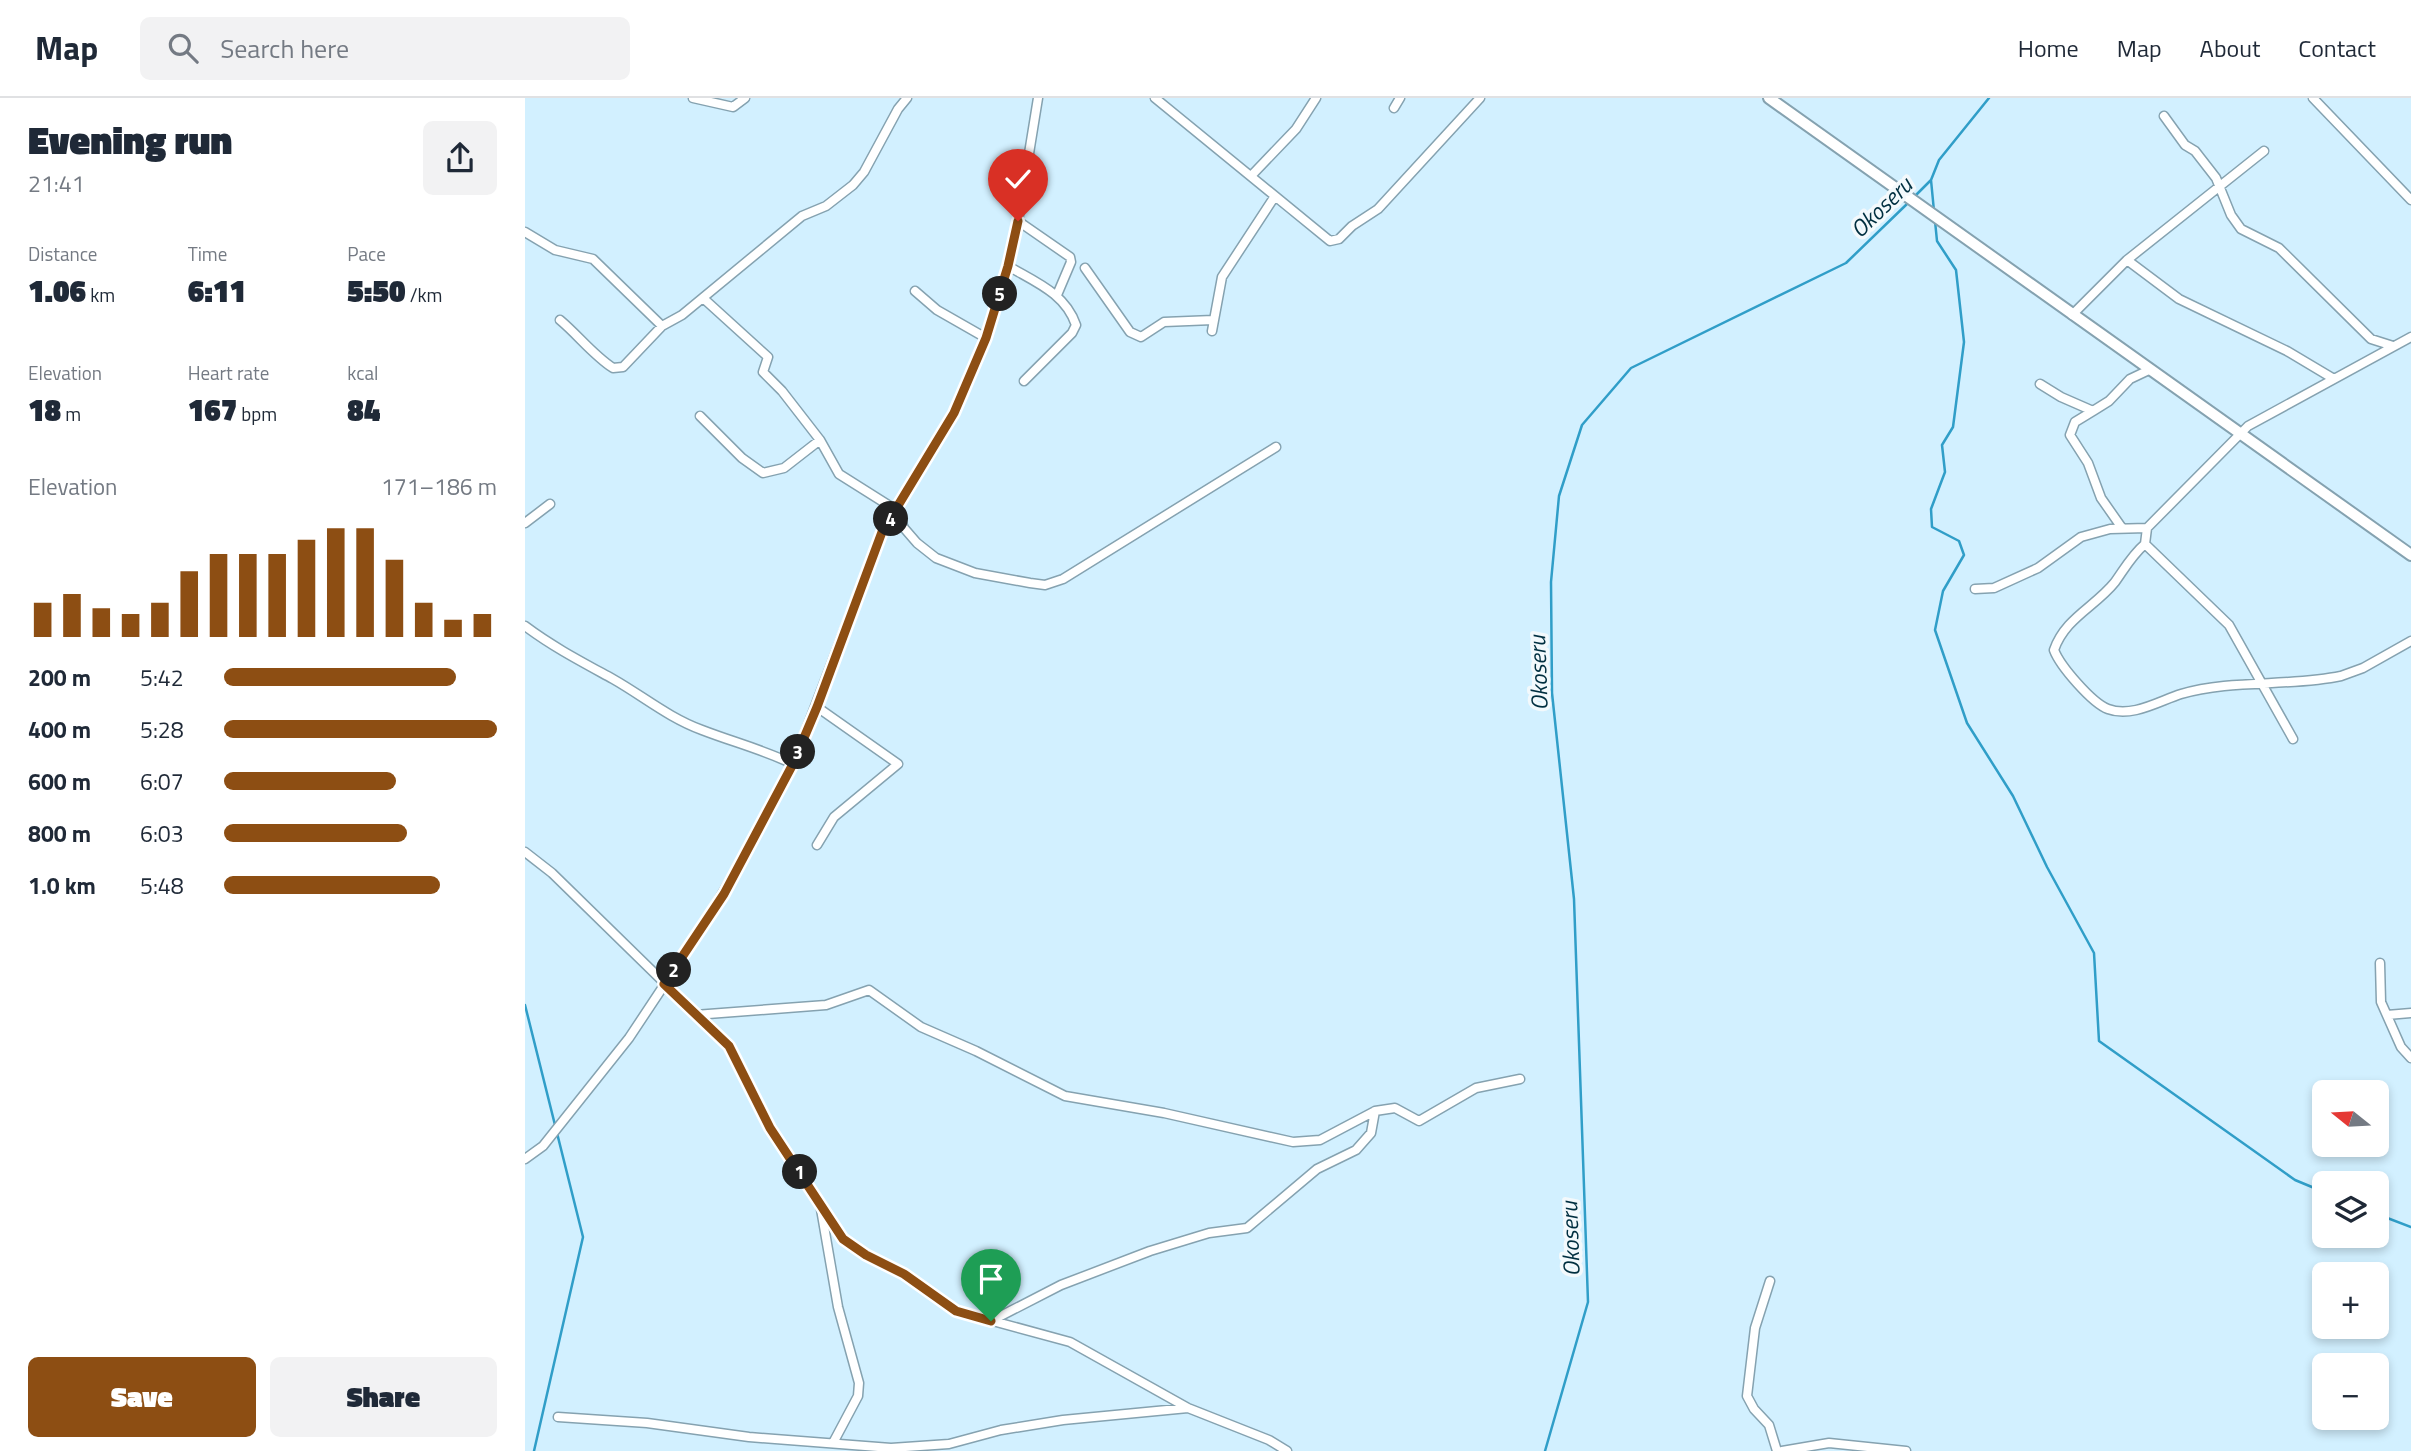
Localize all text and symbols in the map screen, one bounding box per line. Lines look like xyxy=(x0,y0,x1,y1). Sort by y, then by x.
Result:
search box xyxy=(140,17,630,80)
text: Map xyxy=(35,23,98,73)
icon: search xyxy=(164,29,202,67)
text: Search here xyxy=(220,29,349,68)
text: Home xyxy=(2018,30,2079,66)
text: Map xyxy=(2117,30,2162,66)
text: About xyxy=(2200,30,2260,66)
text: Contact xyxy=(2298,30,2376,66)
text: Evening run xyxy=(28,111,232,169)
button: share xyxy=(423,121,497,195)
pin xyxy=(988,149,1048,221)
icon: check xyxy=(999,160,1037,198)
text: 21:41 xyxy=(28,166,85,201)
water label: Okoseru xyxy=(1842,167,1921,246)
text: Distance xyxy=(28,239,97,268)
text: Time xyxy=(188,239,227,268)
text: Pace xyxy=(347,239,386,268)
text: 1.06 xyxy=(28,268,86,314)
text: 6:11 xyxy=(188,268,246,314)
text: 5:50 xyxy=(347,268,405,314)
pin: 5 xyxy=(983,276,1017,312)
text: 5 xyxy=(994,279,1005,308)
text: km xyxy=(86,280,115,309)
text: /km xyxy=(405,280,442,309)
text: Elevation xyxy=(28,358,102,387)
text: Heart rate xyxy=(188,358,269,387)
text: kcal xyxy=(347,358,378,387)
text: 18 xyxy=(28,387,61,433)
text: 167 xyxy=(188,387,237,433)
text: 84 xyxy=(347,387,380,433)
text: m xyxy=(61,399,81,428)
text: bpm xyxy=(237,399,277,428)
text: Elevation xyxy=(28,469,117,504)
text: 171–186 m xyxy=(381,469,497,504)
pin: 4 xyxy=(873,502,909,536)
text: 4 xyxy=(885,504,896,533)
water label: Okoseru xyxy=(1519,633,1557,711)
text: 200 m xyxy=(28,660,91,695)
text: 5:42 xyxy=(140,660,184,695)
text: 400 m xyxy=(28,712,91,747)
text: 5:28 xyxy=(140,712,184,747)
pin: 3 xyxy=(781,734,815,770)
text: 3 xyxy=(792,737,803,766)
text: 600 m xyxy=(28,764,91,799)
text: 6:07 xyxy=(140,764,184,799)
text: 800 m xyxy=(28,816,91,851)
text: 6:03 xyxy=(140,816,184,851)
text: 1.0 km xyxy=(28,868,96,903)
text: 5:48 xyxy=(140,868,184,903)
pin: 2 xyxy=(657,952,691,988)
text: 2 xyxy=(668,955,679,984)
north arrow xyxy=(2312,1080,2389,1157)
map controls xyxy=(2312,1080,2389,1430)
pin: 1 xyxy=(783,1154,817,1190)
text: 1 xyxy=(794,1157,805,1186)
button: layers xyxy=(2312,1171,2389,1248)
water label: Okoseru xyxy=(1551,1199,1589,1277)
pin xyxy=(961,1249,1021,1321)
icon: arrive xyxy=(972,1260,1010,1298)
button: + xyxy=(2312,1262,2389,1339)
button: − xyxy=(2312,1353,2389,1430)
button: Save xyxy=(28,1357,256,1437)
button: Share xyxy=(270,1357,497,1437)

